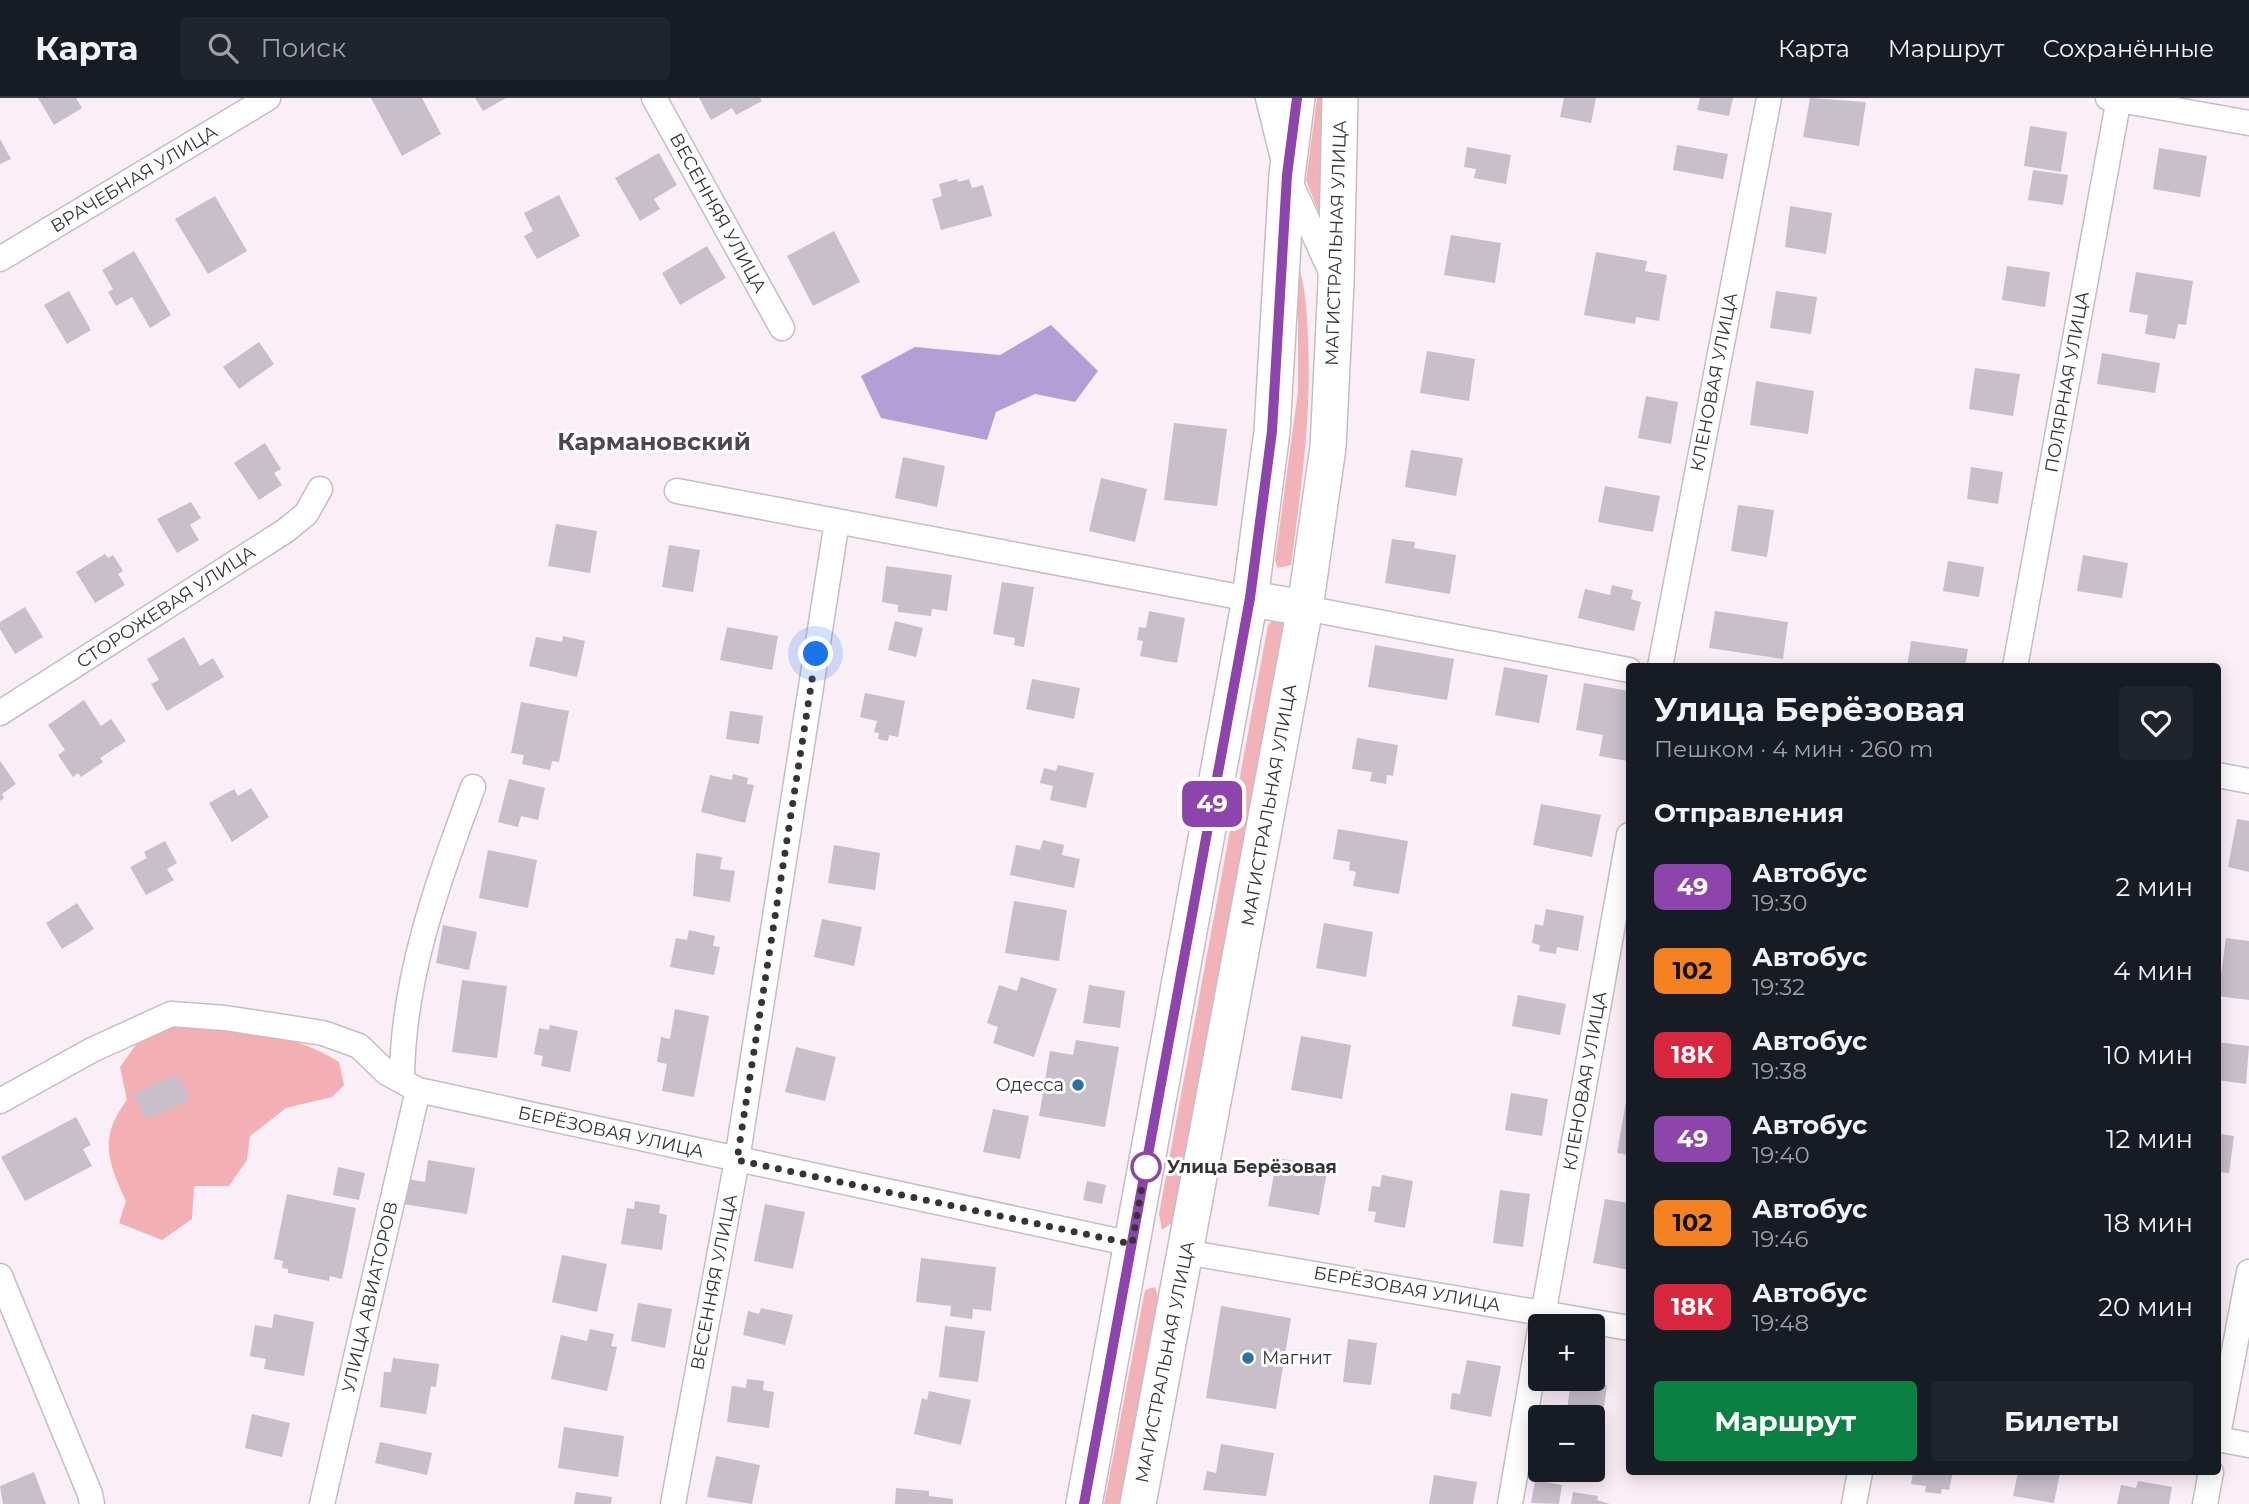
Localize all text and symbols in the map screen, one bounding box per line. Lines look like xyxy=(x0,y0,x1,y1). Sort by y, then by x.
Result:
search box xyxy=(180,17,670,80)
text: Карта xyxy=(35,28,138,68)
icon: search xyxy=(204,29,242,67)
text: Поиск xyxy=(260,32,346,64)
text: Карта xyxy=(1778,34,1850,63)
text: Маршрут xyxy=(1888,34,2004,63)
text: Сохранённые xyxy=(2042,34,2214,63)
street label: МАГИСТРАЛЬНАЯ УЛИЦА xyxy=(1321,119,1351,366)
street label: ВРАЧЕБНАЯ УЛИЦА xyxy=(47,120,222,238)
street label: ВЕСЕННЯЯ УЛИЦА xyxy=(665,129,771,297)
street label: ПОЛЯРНАЯ УЛИЦА xyxy=(2040,289,2094,474)
street label: КЛЕНОВАЯ УЛИЦА xyxy=(1686,290,1742,473)
district label: Кармановский xyxy=(557,427,751,456)
street label: СТОРОЖЕВАЯ УЛИЦА xyxy=(72,541,260,673)
your location xyxy=(798,636,833,671)
street label: МАГИСТРАЛЬНАЯ УЛИЦА xyxy=(1237,681,1301,928)
button: heart xyxy=(2119,686,2193,760)
text: Улица Берёзовая xyxy=(1654,689,1965,729)
text: Пешком · 4 мин · 260 m xyxy=(1654,735,1933,763)
line badge: 49 xyxy=(1180,781,1244,827)
text: 49 xyxy=(1196,789,1228,818)
text: Отправления xyxy=(1654,797,1844,829)
text: Автобус xyxy=(1752,857,1867,889)
text: 2 мин xyxy=(2115,871,2193,903)
text: 49 xyxy=(1677,872,1708,901)
text: 19:30 xyxy=(1752,889,1807,917)
text: Автобус xyxy=(1752,941,1867,973)
text: 4 мин xyxy=(2113,955,2193,987)
text: 102 xyxy=(1673,956,1712,985)
text: 19:32 xyxy=(1752,973,1805,1001)
street label: КЛЕНОВАЯ УЛИЦА xyxy=(1558,989,1612,1172)
text: Автобус xyxy=(1752,1025,1867,1057)
text: 10 мин xyxy=(2104,1039,2193,1071)
text: 18К xyxy=(1671,1040,1714,1069)
text: 19:38 xyxy=(1752,1057,1807,1085)
place label: Одесса xyxy=(996,1074,1064,1096)
marker: Одесса xyxy=(1070,1077,1086,1093)
street label: БЕРЁЗОВАЯ УЛИЦА xyxy=(516,1102,707,1163)
text: Автобус xyxy=(1752,1109,1867,1141)
text: 12 мин xyxy=(2106,1123,2193,1155)
text: 49 xyxy=(1677,1124,1708,1153)
text: 19:40 xyxy=(1752,1141,1810,1169)
marker: Улица Берёзовая xyxy=(1131,1152,1161,1182)
place label: Улица Берёзовая xyxy=(1167,1156,1337,1178)
street label: ВЕСЕННЯЯ УЛИЦА xyxy=(686,1191,742,1372)
text: Автобус xyxy=(1752,1193,1867,1225)
street label: УЛИЦА АВИАТОРОВ xyxy=(337,1199,403,1395)
text: 18 мин xyxy=(2104,1207,2193,1239)
text: 102 xyxy=(1673,1208,1712,1237)
text: 19:46 xyxy=(1752,1225,1808,1253)
street label: МАГИСТРАЛЬНАЯ УЛИЦА xyxy=(1131,1239,1199,1485)
street label: БЕРЁЗОВАЯ УЛИЦА xyxy=(1312,1262,1503,1316)
text: Автобус xyxy=(1752,1277,1867,1309)
text: 20 мин xyxy=(2098,1291,2193,1323)
text: 18К xyxy=(1671,1292,1714,1321)
text: 19:48 xyxy=(1752,1309,1809,1337)
map controls xyxy=(1528,1314,1605,1482)
button: + xyxy=(1528,1314,1605,1391)
place label: Магнит xyxy=(1262,1347,1332,1369)
marker: Магнит xyxy=(1240,1350,1256,1366)
button: Маршрут xyxy=(1654,1381,1917,1461)
button: Билеты xyxy=(1931,1381,2193,1461)
button: − xyxy=(1528,1405,1605,1482)

